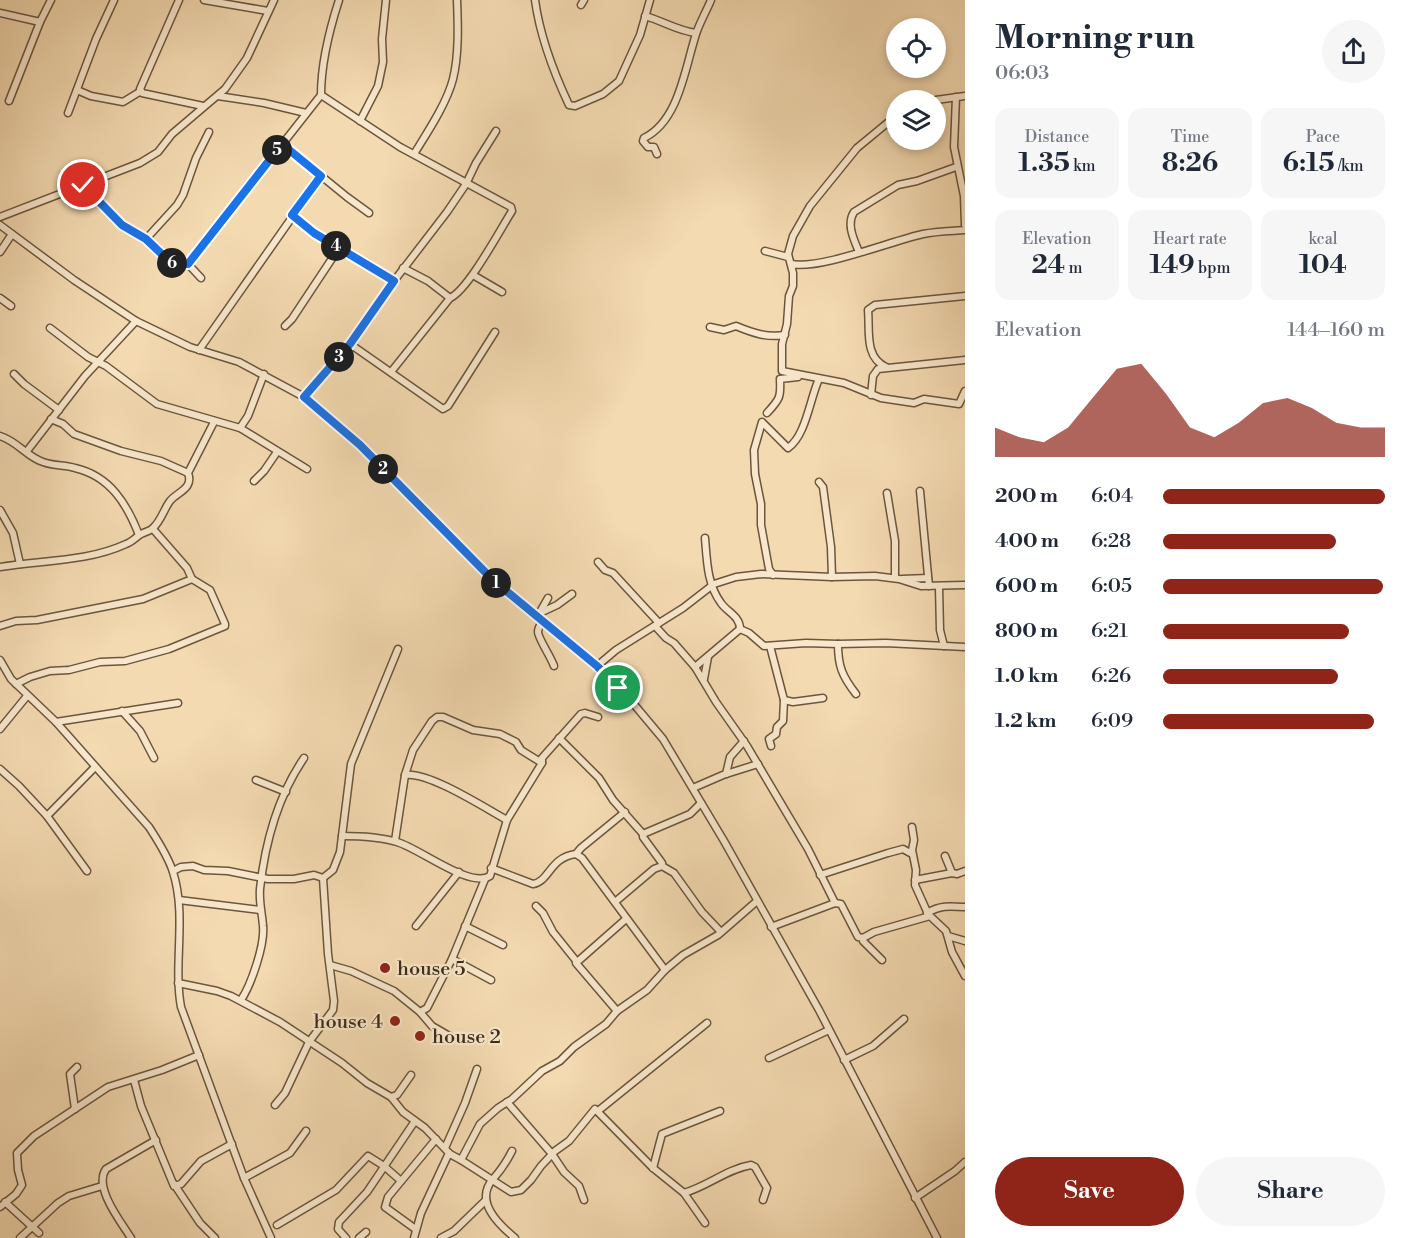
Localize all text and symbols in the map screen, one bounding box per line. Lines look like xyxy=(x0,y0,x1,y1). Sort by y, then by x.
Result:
map controls xyxy=(886,18,946,150)
button: locate xyxy=(886,18,946,78)
text: Morning run xyxy=(995,18,1195,59)
button: share xyxy=(1322,20,1385,83)
text: 06:03 xyxy=(995,61,1049,86)
button: layers xyxy=(886,90,946,150)
text: Distance xyxy=(1025,127,1089,147)
text: Time xyxy=(1171,127,1209,147)
text: Pace xyxy=(1306,127,1340,147)
pin: 5 xyxy=(262,135,292,165)
text: 5 xyxy=(272,140,282,160)
text: 1.35 xyxy=(1018,147,1070,179)
text: 8:26 xyxy=(1162,147,1218,179)
text: 6:15 xyxy=(1283,147,1335,179)
text: km xyxy=(1070,156,1096,176)
text: /km xyxy=(1335,156,1363,176)
pin xyxy=(57,159,108,210)
icon: check xyxy=(66,168,99,201)
text: Elevation xyxy=(1022,229,1092,249)
text: Heart rate xyxy=(1153,229,1227,249)
text: kcal xyxy=(1308,229,1338,249)
pin: 4 xyxy=(321,231,351,261)
text: 4 xyxy=(331,236,341,256)
pin: 6 xyxy=(157,248,187,278)
text: 24 xyxy=(1031,249,1065,281)
text: 149 xyxy=(1150,249,1195,281)
text: 104 xyxy=(1299,249,1347,281)
text: 6 xyxy=(167,253,177,273)
text: m xyxy=(1065,258,1083,278)
text: bpm xyxy=(1195,258,1230,278)
text: Elevation xyxy=(995,318,1082,343)
text: 144–160 m xyxy=(1287,318,1385,343)
pin: 3 xyxy=(324,342,354,372)
text: 3 xyxy=(334,347,344,367)
pin: 2 xyxy=(368,454,398,484)
text: 2 xyxy=(378,459,388,479)
text: 200 m xyxy=(995,484,1058,509)
text: 6:04 xyxy=(1091,484,1133,509)
text: 400 m xyxy=(995,529,1059,554)
text: 6:28 xyxy=(1091,529,1131,554)
pin: 1 xyxy=(481,568,511,598)
text: 1 xyxy=(492,573,500,593)
text: 600 m xyxy=(995,574,1058,599)
text: 6:05 xyxy=(1091,574,1132,599)
text: 800 m xyxy=(995,619,1058,644)
text: 6:21 xyxy=(1091,619,1128,644)
pin xyxy=(592,662,643,713)
text: 1.0 km xyxy=(995,664,1059,689)
text: 6:26 xyxy=(1091,664,1131,689)
icon: arrive xyxy=(601,671,634,704)
text: 1.2 km xyxy=(995,709,1057,734)
text: 6:09 xyxy=(1091,709,1133,734)
place label: house 5 xyxy=(397,957,466,982)
marker: house 5 xyxy=(378,961,392,975)
place label: house 4 xyxy=(314,1010,383,1035)
marker: house 4 xyxy=(388,1014,402,1028)
place label: house 2 xyxy=(432,1025,501,1050)
marker: house 2 xyxy=(413,1029,427,1043)
button: Save xyxy=(995,1157,1184,1226)
button: Share xyxy=(1196,1157,1385,1226)

